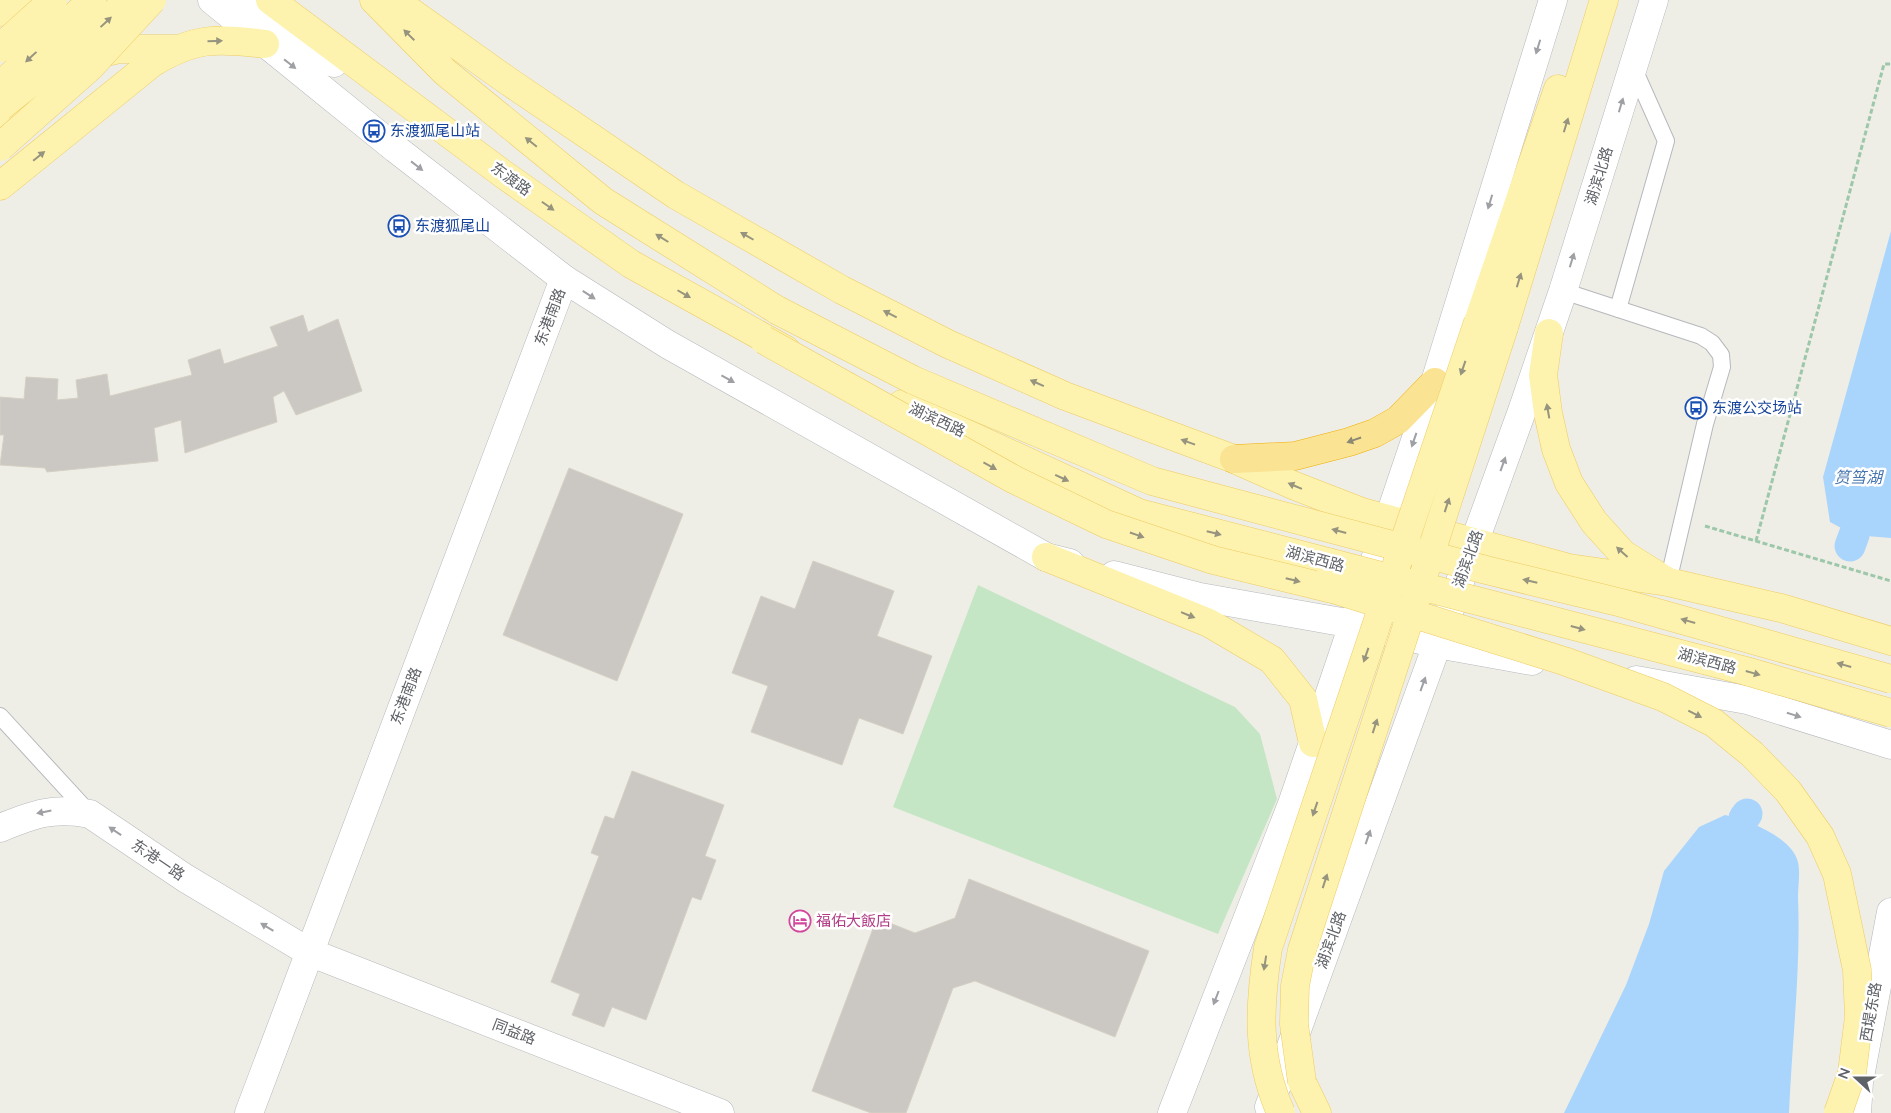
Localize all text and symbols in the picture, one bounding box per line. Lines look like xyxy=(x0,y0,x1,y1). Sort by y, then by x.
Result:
one-way arrow xyxy=(99,16,112,27)
one-way arrow xyxy=(403,29,415,41)
one-way arrow xyxy=(208,37,224,45)
one-way arrow xyxy=(1534,39,1542,54)
one-way arrow xyxy=(25,51,37,63)
one-way arrow xyxy=(283,59,296,70)
one-way arrow xyxy=(1618,98,1625,113)
one-way arrow xyxy=(1563,117,1571,132)
bus stop icon: 东渡狐尾山站 xyxy=(362,119,386,143)
place label: 东渡狐尾山站 xyxy=(390,121,480,141)
one-way arrow xyxy=(525,137,537,148)
street label: 湖滨北路 xyxy=(1581,144,1617,208)
one-way arrow xyxy=(32,151,45,162)
street label: 东渡路 xyxy=(487,158,535,200)
one-way arrow xyxy=(410,160,423,171)
one-way arrow xyxy=(1486,194,1494,209)
one-way arrow xyxy=(541,201,555,211)
bus stop icon: 东渡狐尾山 xyxy=(387,214,411,238)
place label: 东渡狐尾山 xyxy=(415,216,490,236)
one-way arrow xyxy=(740,232,755,240)
one-way arrow xyxy=(655,233,668,242)
one-way arrow xyxy=(1569,253,1576,268)
one-way arrow xyxy=(1515,273,1523,288)
street label: 东港南路 xyxy=(530,285,570,349)
one-way arrow xyxy=(582,290,596,299)
one-way arrow xyxy=(678,290,691,299)
one-way arrow xyxy=(883,310,897,318)
one-way arrow xyxy=(1459,361,1467,376)
one-way arrow xyxy=(721,374,735,383)
one-way arrow xyxy=(1030,379,1044,387)
bus stop icon: 东渡公交场站 xyxy=(1684,396,1708,420)
street label: 湖滨西路 xyxy=(906,398,968,442)
place label: 东渡公交场站 xyxy=(1712,398,1802,418)
one-way arrow xyxy=(1543,402,1551,418)
one-way arrow xyxy=(1410,433,1418,448)
one-way arrow xyxy=(1346,436,1361,444)
one-way arrow xyxy=(1180,438,1195,446)
one-way arrow xyxy=(1499,456,1507,471)
one-way arrow xyxy=(982,462,997,470)
water label: 筼筜湖 xyxy=(1834,467,1885,489)
one-way arrow xyxy=(1055,475,1069,483)
one-way arrow xyxy=(1288,481,1302,489)
one-way arrow xyxy=(1443,497,1451,512)
one-way arrow xyxy=(1332,527,1347,535)
street label: 湖滨北路 xyxy=(1448,527,1488,591)
one-way arrow xyxy=(1207,529,1222,537)
one-way arrow xyxy=(1129,531,1144,539)
street label: 湖滨西路 xyxy=(1283,542,1347,576)
one-way arrow xyxy=(1615,546,1628,557)
one-way arrow xyxy=(1285,576,1300,584)
one-way arrow xyxy=(1523,577,1538,585)
one-way arrow xyxy=(1181,611,1195,619)
one-way arrow xyxy=(1680,617,1695,625)
one-way arrow xyxy=(1571,624,1586,632)
street label: 湖滨西路 xyxy=(1675,644,1739,678)
one-way arrow xyxy=(1362,648,1370,663)
one-way arrow xyxy=(1837,661,1852,669)
street label: 东港南路 xyxy=(386,664,426,728)
one-way arrow xyxy=(1745,670,1760,678)
one-way arrow xyxy=(1419,676,1427,691)
one-way arrow xyxy=(1688,710,1702,718)
one-way arrow xyxy=(1787,711,1802,719)
one-way arrow xyxy=(1371,718,1379,733)
one-way arrow xyxy=(1310,802,1318,817)
one-way arrow xyxy=(36,808,51,816)
one-way arrow xyxy=(108,826,122,836)
one-way arrow xyxy=(1364,829,1372,844)
street label: 东港一路 xyxy=(128,835,188,885)
one-way arrow xyxy=(1321,873,1329,888)
street label: 湖滨北路 xyxy=(1311,908,1351,972)
hotel icon: 福佑大飯店 xyxy=(788,909,812,933)
place label: 福佑大飯店 xyxy=(816,911,891,931)
one-way arrow xyxy=(260,923,273,932)
one-way arrow xyxy=(1261,956,1269,972)
street label: 西堤东路 xyxy=(1856,981,1886,1043)
one-way arrow xyxy=(1212,991,1220,1006)
street label: 同益路 xyxy=(489,1015,539,1049)
north arrow xyxy=(1831,1053,1881,1103)
text: N xyxy=(1834,1065,1855,1082)

